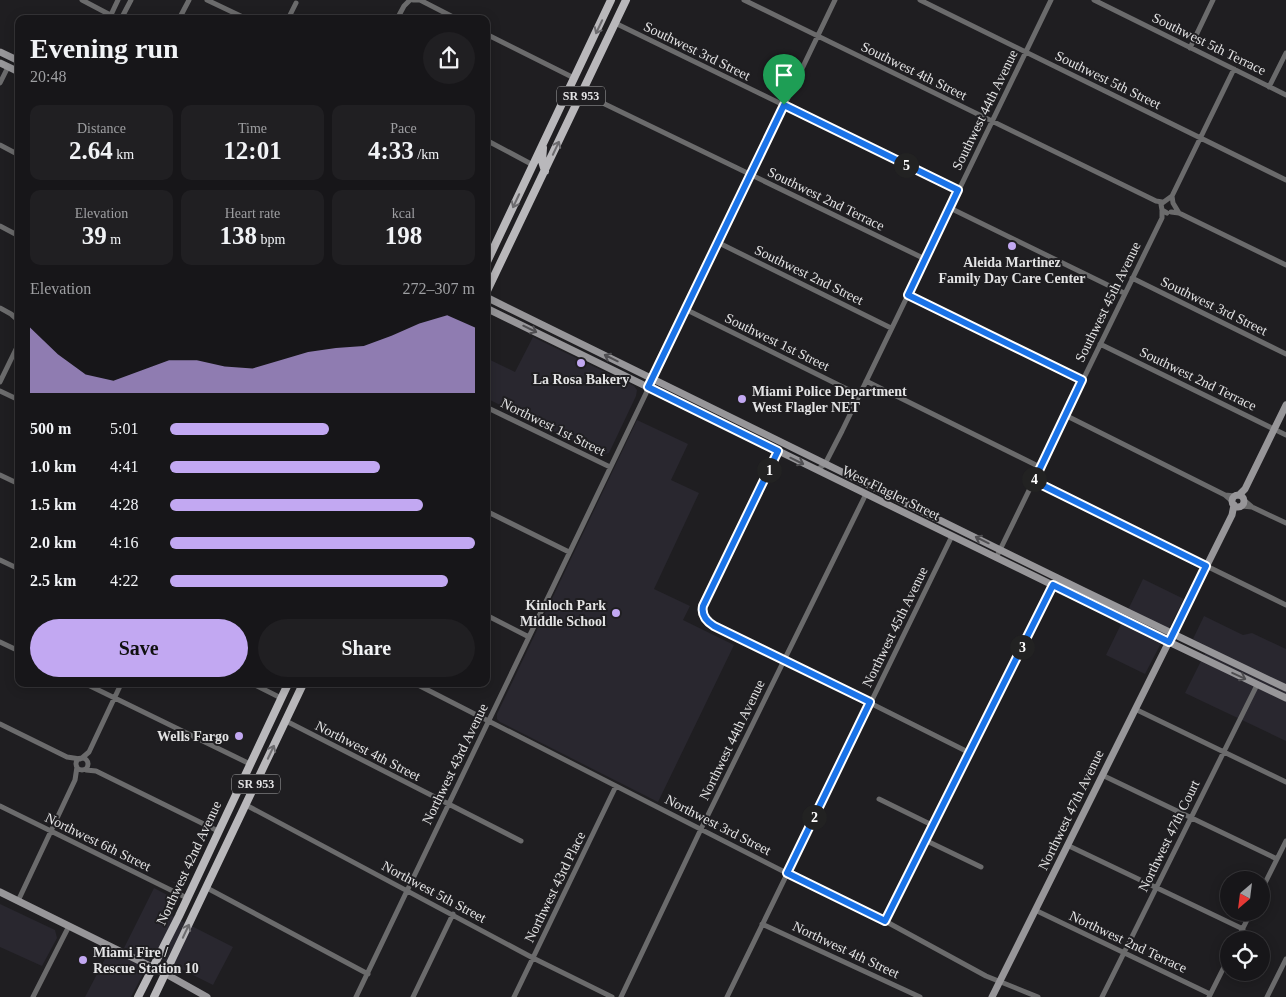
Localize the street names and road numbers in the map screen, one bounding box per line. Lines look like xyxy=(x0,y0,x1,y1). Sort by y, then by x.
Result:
street label: Southwest 5th Terrace xyxy=(1150,10,1268,78)
street label: Southwest 3rd Street xyxy=(641,19,753,83)
street label: Southwest 4th Street xyxy=(859,39,969,103)
street label: Southwest 44th Avenue xyxy=(949,47,1021,173)
street label: Southwest 5th Street xyxy=(1053,48,1163,112)
road number: SR 953 xyxy=(557,86,605,105)
street label: Southwest 2nd Terrace xyxy=(765,164,887,234)
street label: Southwest 45th Avenue xyxy=(1072,239,1144,365)
street label: Southwest 2nd Street xyxy=(752,242,866,308)
street label: Southwest 3rd Street xyxy=(1158,274,1270,338)
street label: Southwest 1st Street xyxy=(722,310,832,374)
street label: Southwest 2nd Terrace xyxy=(1137,344,1259,414)
street label: Northwest 1st Street xyxy=(498,395,608,459)
street label: West Flagler Street xyxy=(840,463,942,523)
street label: Northwest 45th Avenue xyxy=(859,564,931,690)
street label: Northwest 44th Avenue xyxy=(696,677,768,803)
street label: Northwest 43rd Avenue xyxy=(419,701,491,827)
street label: Northwest 4th Street xyxy=(313,718,423,784)
street label: Northwest 47th Avenue xyxy=(1035,747,1107,873)
road number: SR 953 xyxy=(232,774,280,794)
street label: Northwest 47th Court xyxy=(1135,778,1203,894)
street label: Northwest 3rd Street xyxy=(663,792,773,858)
street label: Northwest 42nd Avenue xyxy=(154,799,224,927)
street label: Northwest 6th Street xyxy=(43,810,153,874)
street label: Northwest 43rd Place xyxy=(522,829,588,945)
street label: Northwest 5th Street xyxy=(379,858,489,926)
street label: Northwest 2nd Terrace xyxy=(1067,908,1189,976)
street label: Northwest 4th Street xyxy=(790,919,902,981)

